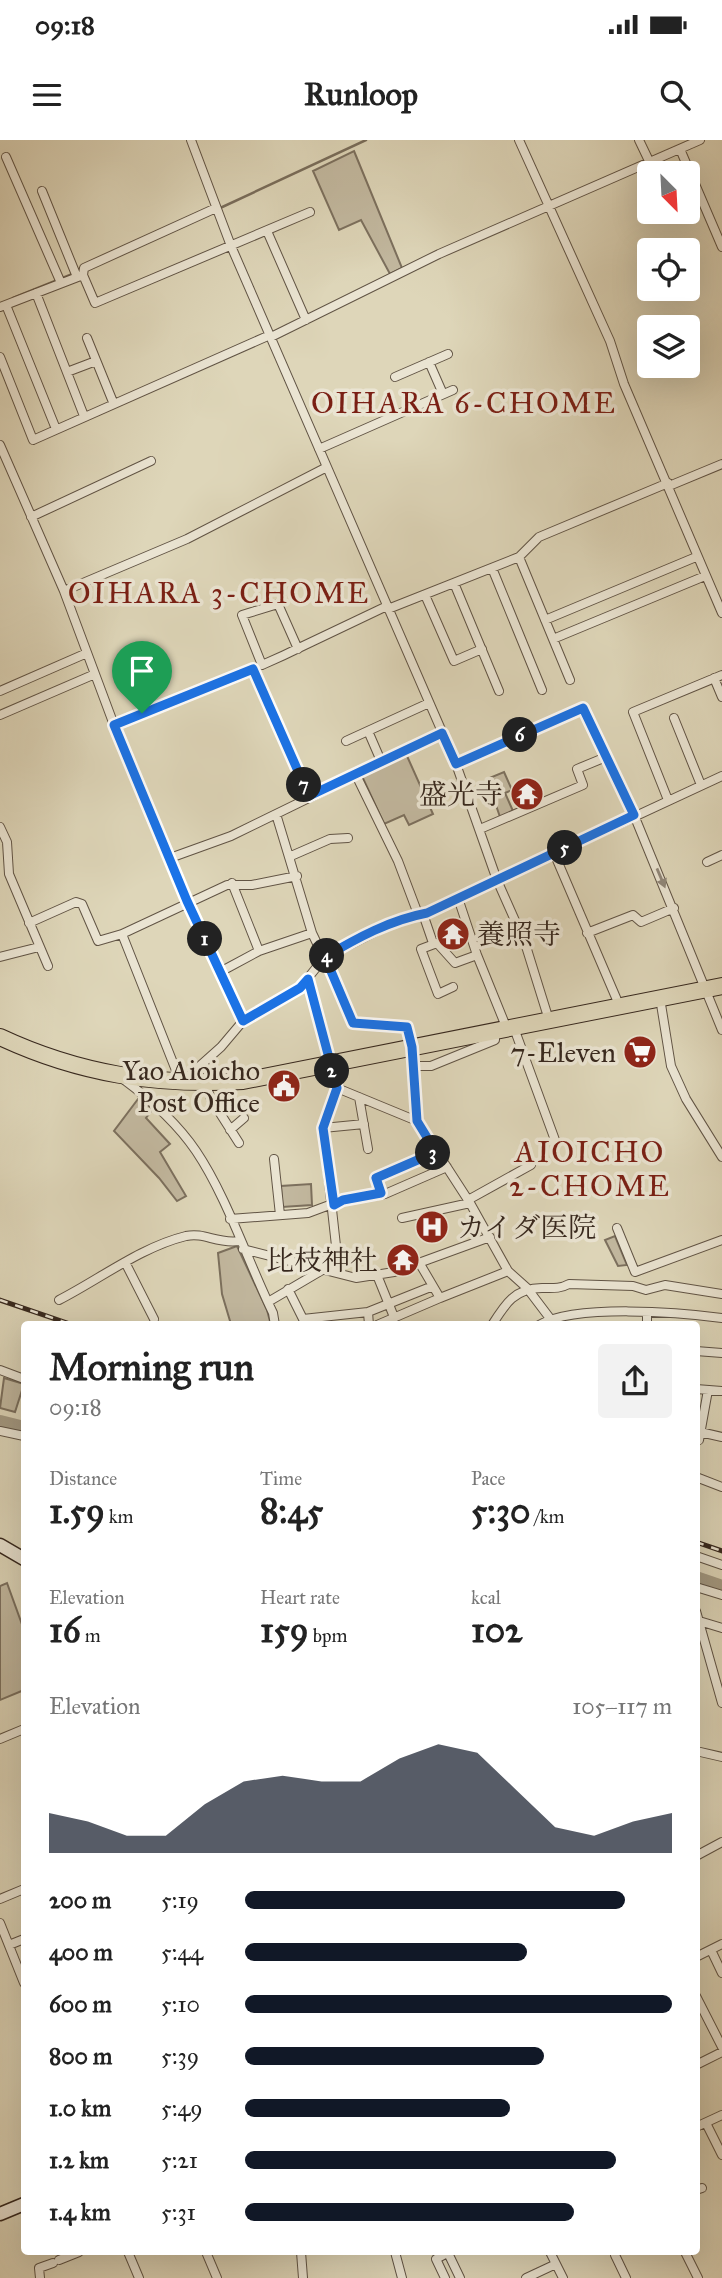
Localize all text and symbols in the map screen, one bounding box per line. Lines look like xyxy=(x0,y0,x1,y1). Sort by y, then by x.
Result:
text: 09:18 xyxy=(35,9,95,41)
text: Runloop xyxy=(304,75,418,114)
icon: menu xyxy=(28,76,66,114)
icon: search xyxy=(656,76,694,114)
north arrow xyxy=(637,161,700,224)
map controls xyxy=(637,161,700,378)
button: locate xyxy=(637,238,700,301)
button: layers xyxy=(637,315,700,378)
district label: OIHARA 6-CHOME xyxy=(311,385,617,421)
district label: OIHARA 3-CHOME xyxy=(68,575,370,611)
pin xyxy=(112,641,172,713)
icon: arrive xyxy=(123,652,161,690)
pin: 6 xyxy=(503,718,538,752)
text: 6 xyxy=(515,723,524,746)
pin: 7 xyxy=(286,768,322,802)
text: 7 xyxy=(298,773,309,796)
temple icon: 盛光寺 xyxy=(508,775,546,813)
place label: 盛光寺 xyxy=(419,777,503,812)
pin: 5 xyxy=(548,830,582,866)
text: 5 xyxy=(560,836,569,859)
one-way arrow xyxy=(655,868,667,888)
temple icon: 養照寺 xyxy=(434,915,472,953)
place label: 養照寺 xyxy=(477,917,561,952)
pin: 1 xyxy=(188,922,222,956)
text: 1 xyxy=(201,927,208,950)
pin: 4 xyxy=(310,938,344,974)
text: 4 xyxy=(321,944,332,967)
supermarket icon: 7-Eleven xyxy=(621,1033,659,1071)
place label: 7-Eleven xyxy=(511,1035,616,1070)
place label: Yao Aioicho Post Office xyxy=(122,1053,260,1120)
pin: 2 xyxy=(314,1054,350,1088)
text: 2 xyxy=(327,1059,336,1082)
public building icon: Yao Aioicho Post Office xyxy=(265,1067,303,1105)
district label: AIOICHO 2-CHOME xyxy=(509,1134,671,1204)
pin: 3 xyxy=(416,1136,450,1170)
text: 3 xyxy=(429,1141,436,1164)
hospital icon: カイダ医院 xyxy=(413,1208,451,1246)
place label: カイダ医院 xyxy=(457,1210,596,1245)
temple icon: 比枝神社 xyxy=(384,1241,422,1279)
place label: 比枝神社 xyxy=(266,1243,378,1278)
text: Morning run xyxy=(49,1344,254,1390)
button: share xyxy=(598,1344,672,1418)
text: 09:18 xyxy=(49,1393,102,1421)
text: Distance xyxy=(49,1467,117,1490)
text: Time xyxy=(260,1467,302,1490)
text: Pace xyxy=(471,1467,505,1490)
text: 1.59 xyxy=(49,1490,105,1533)
text: 8:45 xyxy=(260,1490,323,1533)
text: 5:30 xyxy=(471,1490,530,1533)
text: km xyxy=(105,1505,134,1528)
text: /km xyxy=(530,1505,564,1528)
text: Elevation xyxy=(49,1586,124,1609)
text: Heart rate xyxy=(260,1586,340,1609)
text: kcal xyxy=(471,1586,501,1609)
text: 16 xyxy=(49,1609,81,1652)
text: 159 xyxy=(260,1609,309,1652)
text: 102 xyxy=(471,1609,522,1652)
text: m xyxy=(81,1624,101,1647)
text: bpm xyxy=(309,1624,347,1647)
text: Elevation xyxy=(49,1692,140,1720)
text: 105–117 m xyxy=(572,1692,672,1720)
text: 200 m xyxy=(49,1886,111,1914)
text: 5:19 xyxy=(161,1886,199,1914)
text: 400 m xyxy=(49,1938,113,1966)
text: 5:44 xyxy=(161,1938,203,1966)
text: 600 m xyxy=(49,1990,112,2018)
text: 5:10 xyxy=(161,1990,200,2018)
text: 800 m xyxy=(49,2042,112,2070)
text: 5:39 xyxy=(161,2042,199,2070)
text: 1.0 km xyxy=(49,2094,111,2122)
text: 5:49 xyxy=(161,2094,203,2122)
text: 1.2 km xyxy=(49,2146,109,2174)
text: 5:21 xyxy=(161,2146,198,2174)
text: 1.4 km xyxy=(49,2198,111,2226)
text: 5:31 xyxy=(161,2198,196,2226)

